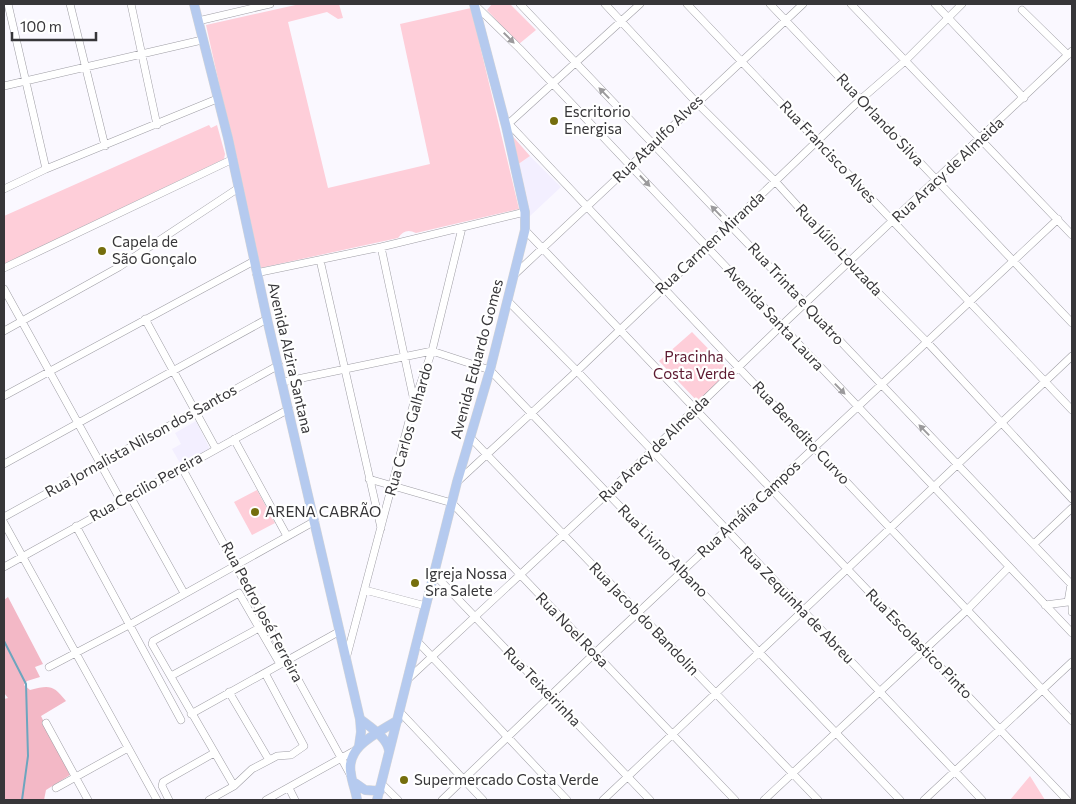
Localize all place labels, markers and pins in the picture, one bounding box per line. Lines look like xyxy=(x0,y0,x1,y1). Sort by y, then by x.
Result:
place label: Escritorio Energisa xyxy=(564,102,631,137)
marker: Escritorio Energisa xyxy=(548,115,560,127)
place label: Capela de São Gonçalo xyxy=(112,232,197,267)
marker: Capela de São Gonçalo xyxy=(96,245,108,257)
place label: ARENA CABRÃO xyxy=(265,502,381,520)
marker: ARENA CABRÃO xyxy=(249,506,261,518)
place label: Igreja Nossa Sra Salete xyxy=(425,564,507,599)
marker: Igreja Nossa Sra Salete xyxy=(409,577,421,589)
place label: Supermercado Costa Verde xyxy=(414,770,599,788)
marker: Supermercado Costa Verde xyxy=(398,774,410,786)

